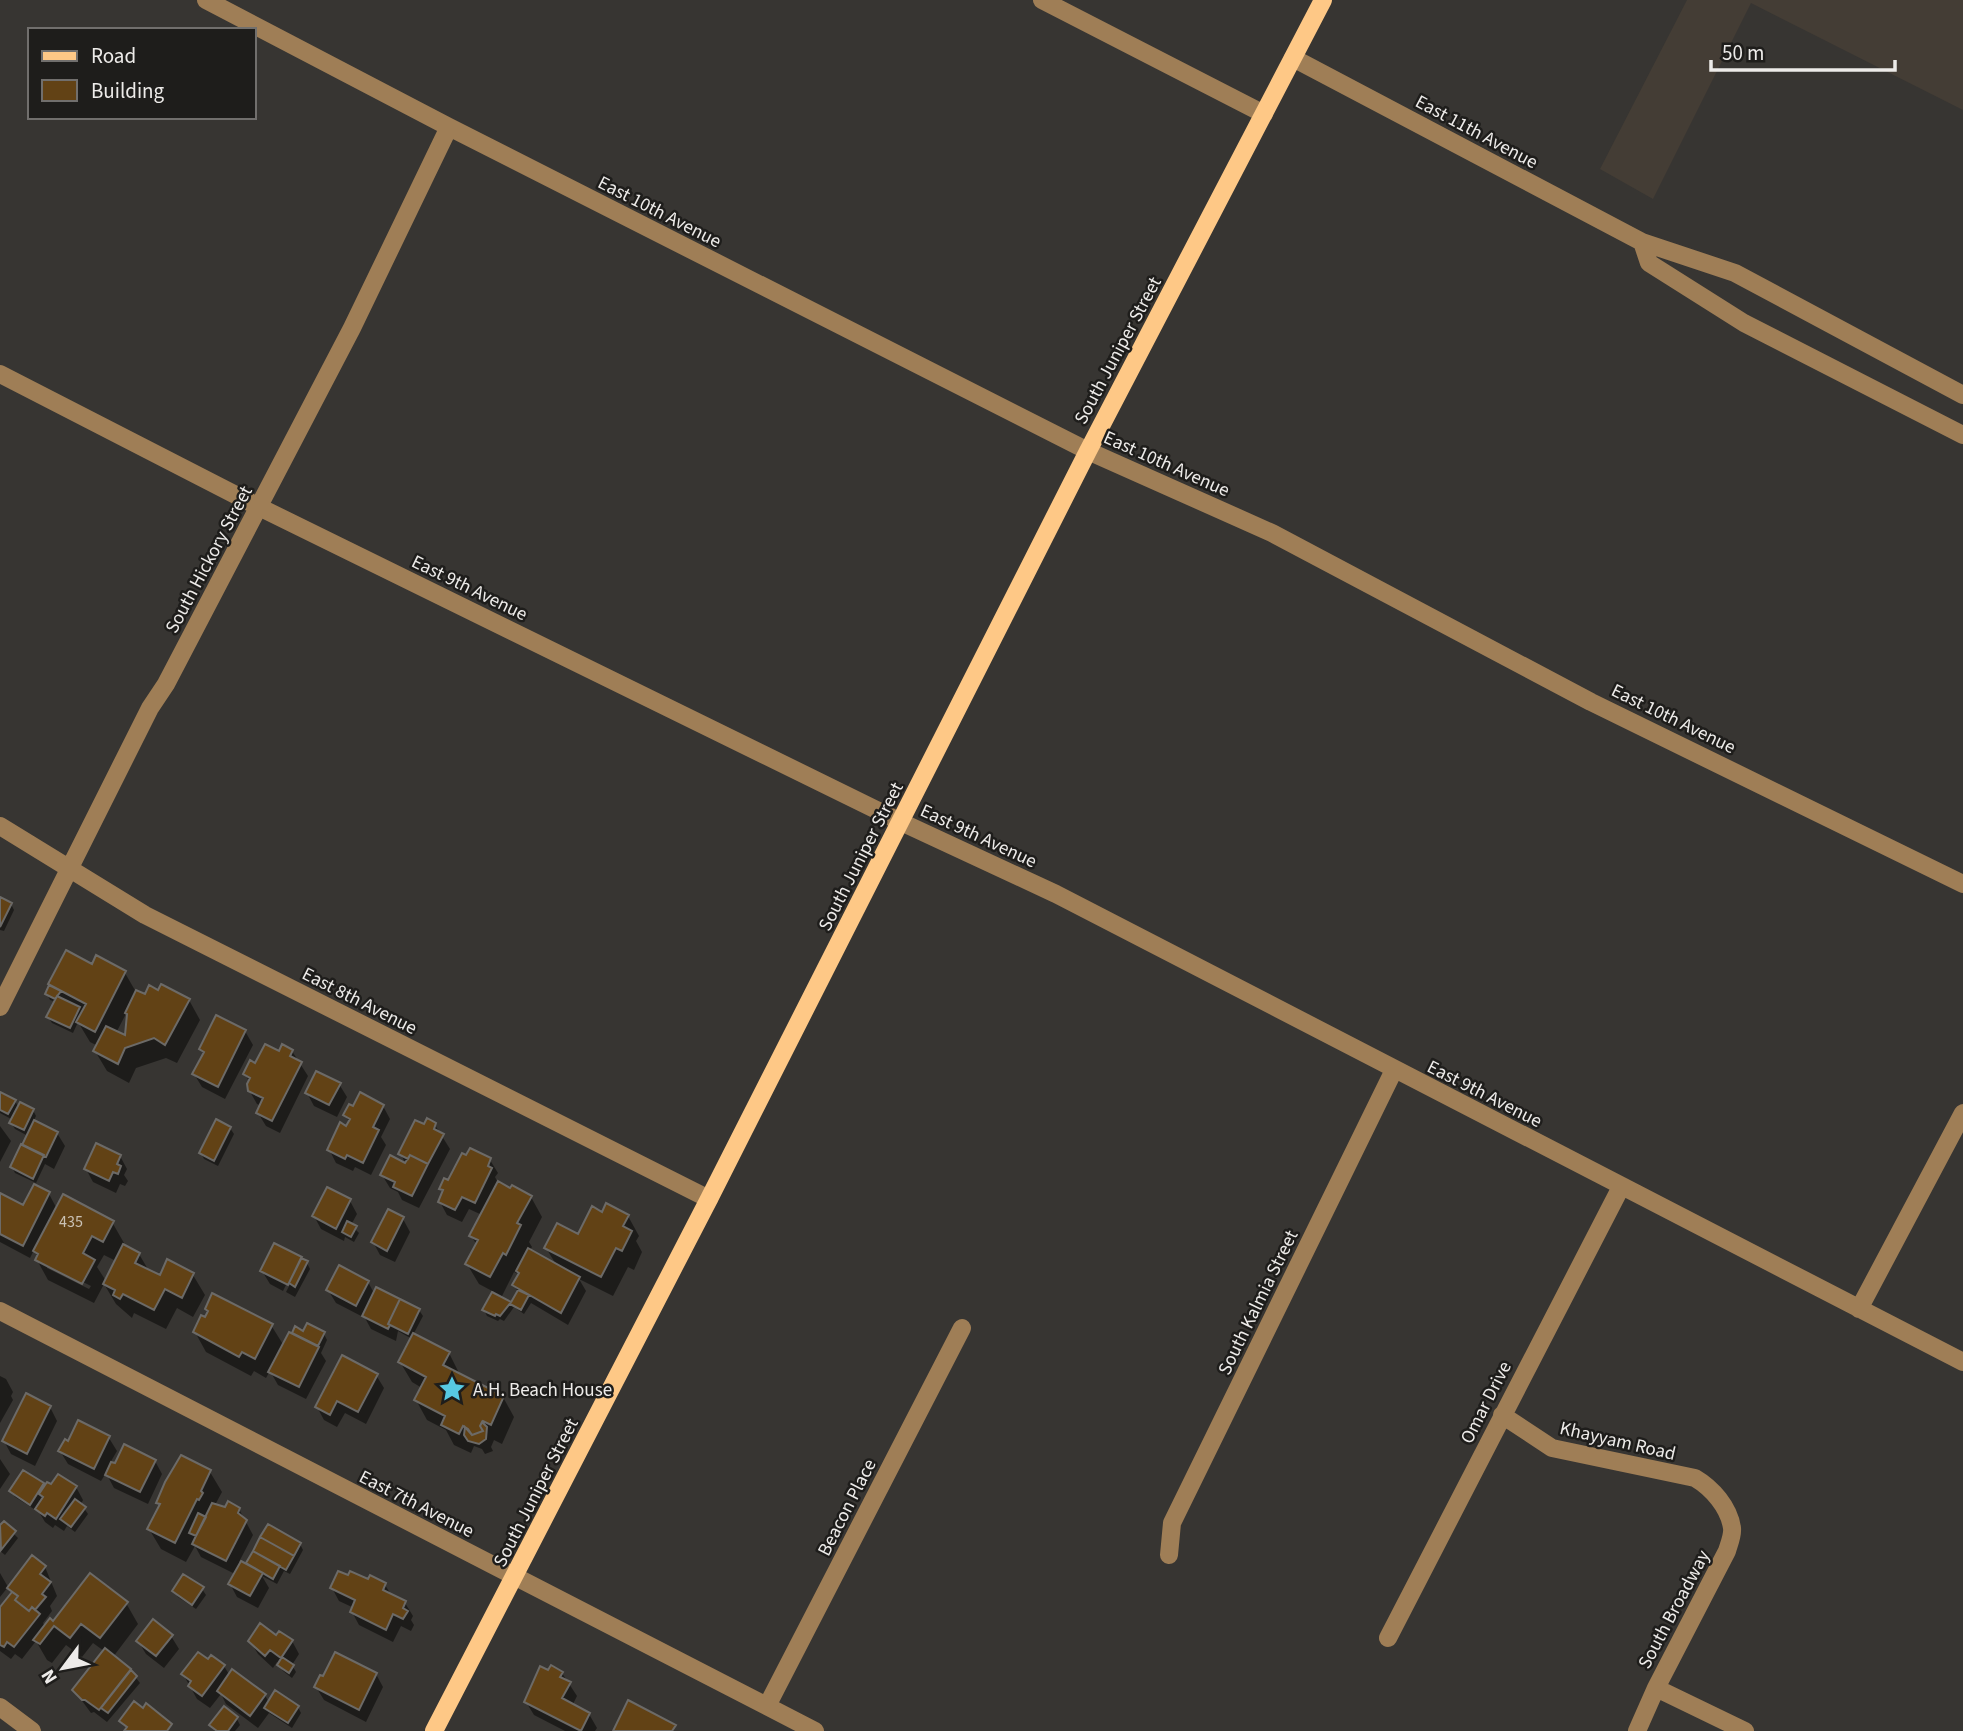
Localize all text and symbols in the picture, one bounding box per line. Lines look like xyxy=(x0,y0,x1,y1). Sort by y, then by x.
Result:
legend xyxy=(28,28,256,119)
scale bar xyxy=(1711,28,1895,72)
text: 50 m xyxy=(1722,38,1764,68)
text: Road xyxy=(91,41,136,71)
text: Building xyxy=(91,76,165,106)
street label: East 11th Avenue xyxy=(1410,89,1542,176)
street label: East 10th Avenue xyxy=(593,170,726,255)
street label: South Juniper Street xyxy=(1068,272,1169,429)
street label: East 10th Avenue xyxy=(1099,425,1234,504)
street label: South Hickory Street xyxy=(159,481,260,638)
street label: East 9th Avenue xyxy=(407,549,532,628)
street label: East 10th Avenue xyxy=(1607,678,1740,761)
street label: South Juniper Street xyxy=(812,777,911,936)
street label: East 9th Avenue xyxy=(916,798,1041,875)
street label: East 8th Avenue xyxy=(297,961,422,1042)
street label: East 9th Avenue xyxy=(1422,1054,1547,1135)
house number: 435 xyxy=(59,1211,83,1233)
street label: South Kalmia Street xyxy=(1212,1225,1305,1380)
street label: Omar Drive xyxy=(1454,1357,1519,1449)
place icon: A.H. Beach House xyxy=(437,1374,467,1404)
place label: A.H. Beach House xyxy=(473,1377,612,1404)
street label: South Juniper Street xyxy=(487,1413,586,1572)
street label: Khayyam Road xyxy=(1557,1415,1678,1468)
street label: Beacon Place xyxy=(811,1455,883,1561)
street label: East 7th Avenue xyxy=(354,1464,479,1545)
street label: South Broadway xyxy=(1632,1545,1717,1674)
north arrow xyxy=(28,1633,98,1703)
text: N xyxy=(35,1664,65,1689)

